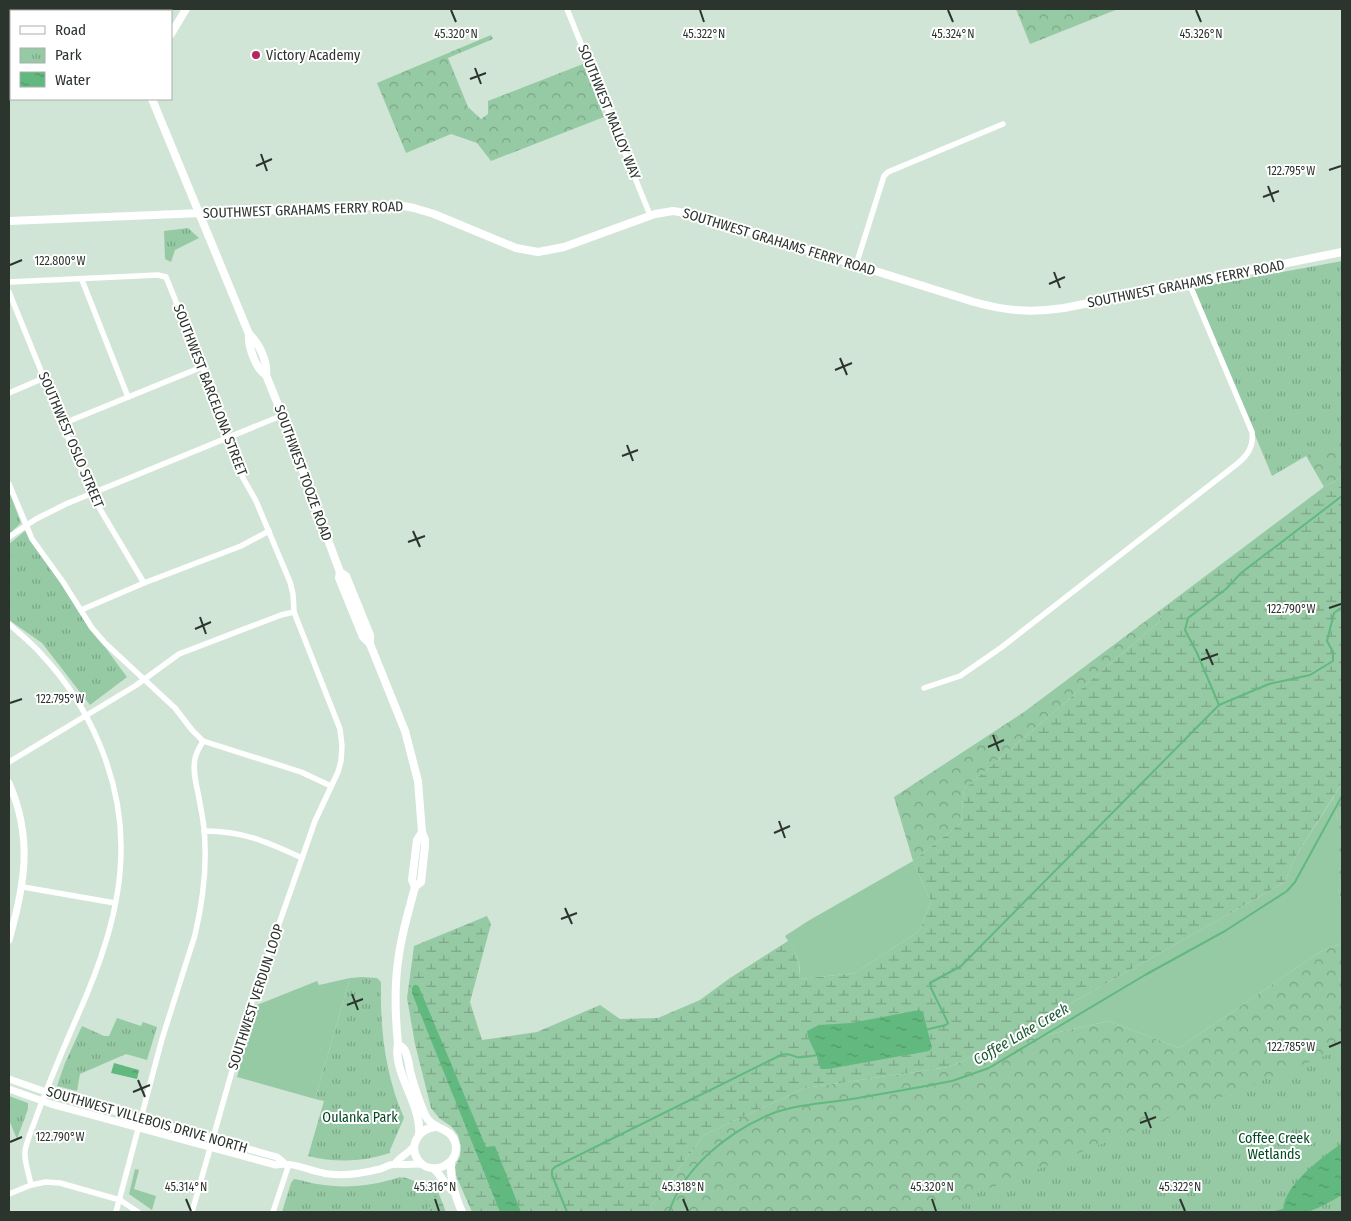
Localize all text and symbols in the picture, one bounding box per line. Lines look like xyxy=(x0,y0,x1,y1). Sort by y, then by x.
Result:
legend xyxy=(10,10,172,100)
text: Road xyxy=(55,21,86,39)
text: 45.320°N xyxy=(434,27,478,41)
text: 45.322°N xyxy=(683,27,725,41)
text: 45.324°N xyxy=(932,27,974,41)
text: 45.326°N xyxy=(1179,27,1223,41)
street label: SOUTHWEST MALLOY WAY xyxy=(574,42,644,182)
text: Park xyxy=(55,46,82,64)
place label: Victory Academy xyxy=(266,47,361,64)
marker: Victory Academy xyxy=(250,49,262,61)
text: Water xyxy=(55,71,91,89)
text: 122.795°W xyxy=(1267,164,1315,178)
street label: SOUTHWEST GRAHAMS FERRY ROAD xyxy=(202,198,404,222)
street label: SOUTHWEST GRAHAMS FERRY ROAD xyxy=(681,205,877,279)
text: 122.800°W xyxy=(35,254,85,268)
street label: SOUTHWEST GRAHAMS FERRY ROAD xyxy=(1086,257,1286,311)
street label: SOUTHWEST BARCELONA STREET xyxy=(169,302,251,479)
street label: SOUTHWEST OSLO STREET xyxy=(35,369,108,511)
street label: SOUTHWEST TOOZE ROAD xyxy=(270,403,336,543)
text: 122.790°W xyxy=(1266,602,1316,616)
text: 122.795°W xyxy=(36,692,84,706)
street label: SOUTHWEST VERDUN LOOP xyxy=(224,922,288,1072)
water label: Coffee Lake Creek xyxy=(970,999,1072,1069)
text: 122.785°W xyxy=(1267,1040,1315,1054)
street label: SOUTHWEST VILLEBOIS DRIVE NORTH xyxy=(44,1083,250,1157)
park label: Oulanka Park xyxy=(322,1109,398,1126)
text: 122.790°W xyxy=(35,1130,85,1144)
park label: Coffee Creek Wetlands xyxy=(1238,1130,1310,1163)
text: 45.314°N xyxy=(165,1180,207,1194)
text: 45.316°N xyxy=(414,1180,456,1194)
text: 45.318°N xyxy=(662,1180,704,1194)
text: 45.320°N xyxy=(910,1180,954,1194)
text: 45.322°N xyxy=(1159,1180,1201,1194)

